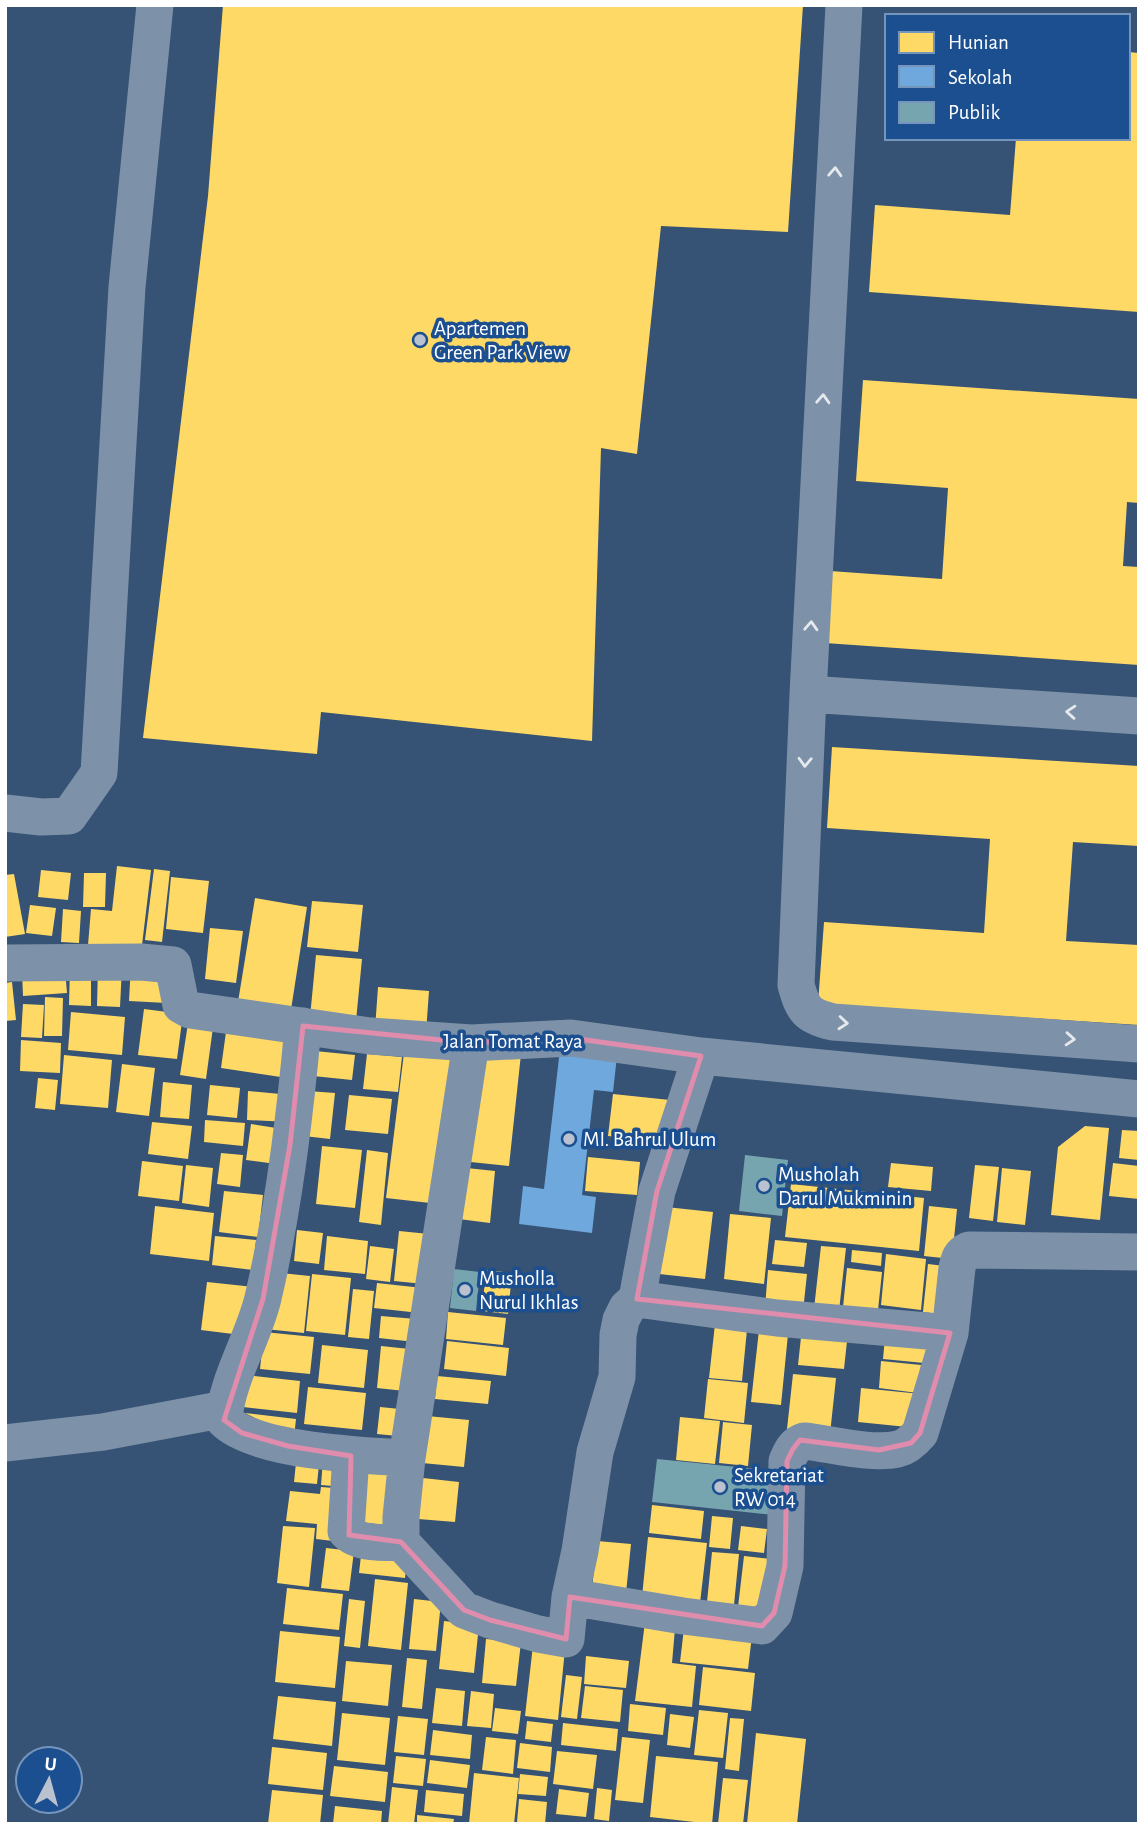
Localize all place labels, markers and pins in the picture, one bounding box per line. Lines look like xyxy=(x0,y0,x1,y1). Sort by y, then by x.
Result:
place label: Apartemen Green Park View xyxy=(434,318,567,363)
marker: Apartemen Green Park View xyxy=(412,332,428,348)
place label: MI. Bahrul Ulum xyxy=(583,1129,716,1150)
marker: MI. Bahrul Ulum xyxy=(561,1131,577,1147)
place label: Musholah Darul Mukminin xyxy=(778,1164,912,1209)
marker: Musholah Darul Mukminin xyxy=(756,1178,772,1194)
place label: Musholla Nurul Ikhlas xyxy=(479,1268,579,1313)
marker: Musholla Nurul Ikhlas xyxy=(457,1282,473,1298)
place label: Sekretariat RW 014 xyxy=(734,1465,824,1510)
marker: Sekretariat RW 014 xyxy=(712,1479,728,1495)

